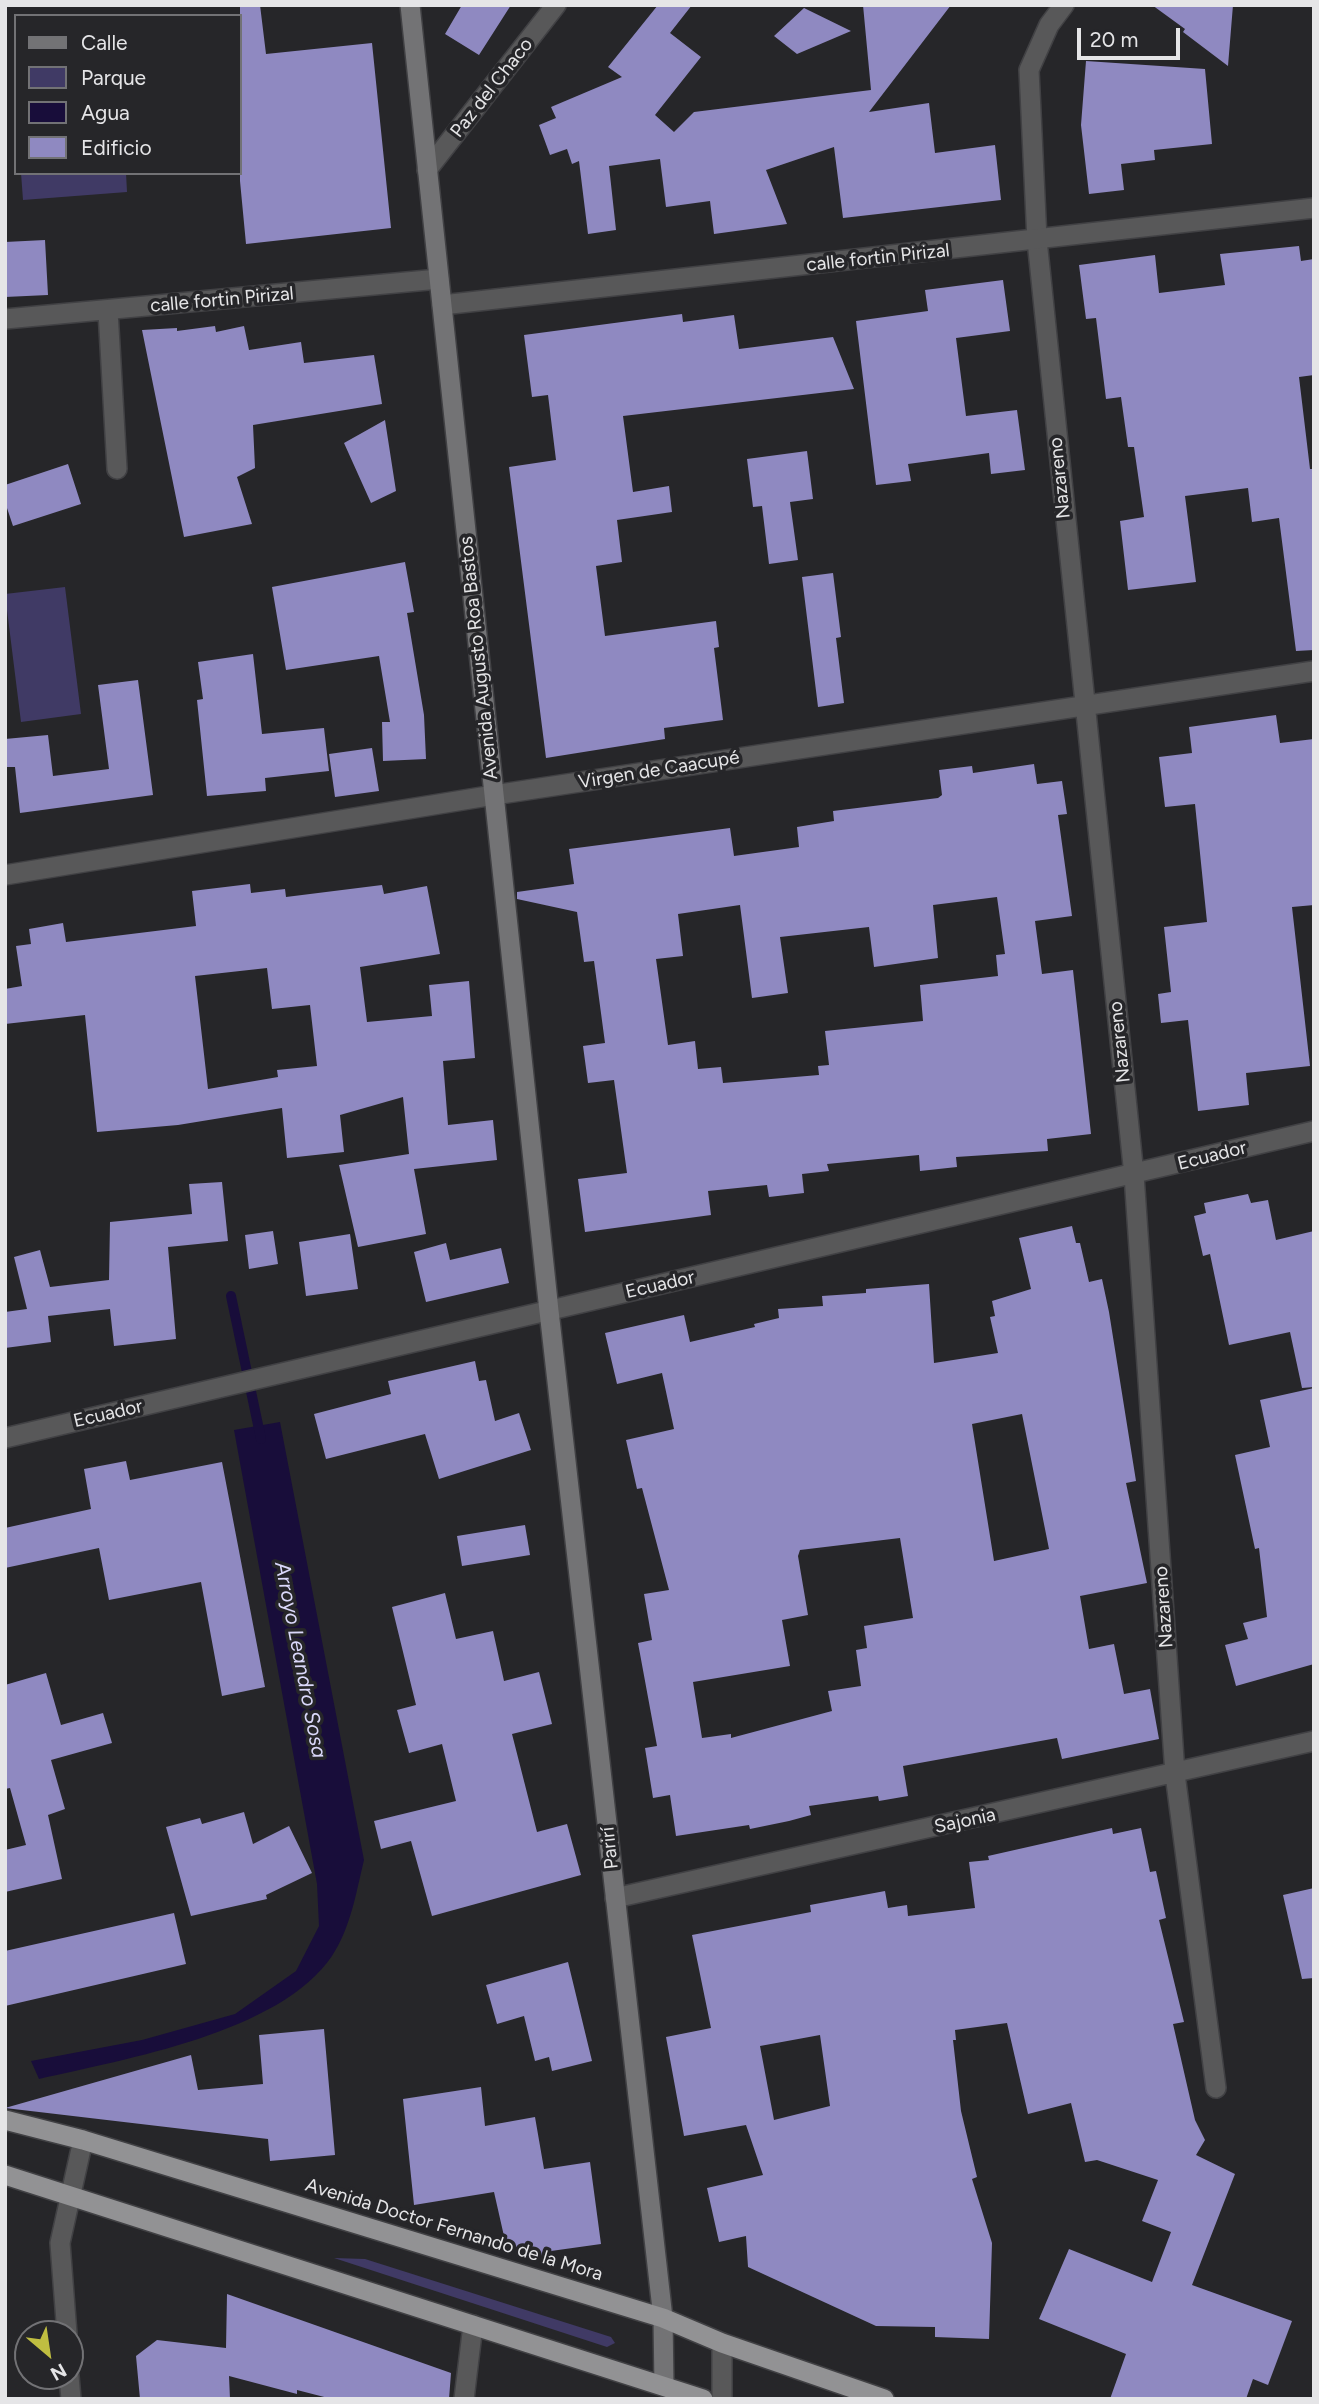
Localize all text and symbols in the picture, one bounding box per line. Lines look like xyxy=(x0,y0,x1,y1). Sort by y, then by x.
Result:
legend xyxy=(14,14,242,175)
scale bar xyxy=(1081,14,1184,58)
text: 20 m xyxy=(1090,27,1138,52)
text: Calle xyxy=(81,30,128,55)
street label: Paz del Chaco xyxy=(446,34,538,142)
text: Parque xyxy=(81,65,146,90)
text: Agua xyxy=(81,100,130,125)
text: Edificio xyxy=(81,135,152,160)
street label: calle fortin Pirizal xyxy=(805,239,951,277)
street label: calle fortin Pirizal xyxy=(149,282,295,318)
street label: Nazareno xyxy=(1044,436,1076,520)
street label: Avenida Augusto Roa Bastos xyxy=(455,535,503,781)
street label: Virgen de Caacupé xyxy=(577,746,741,794)
street label: Nazareno xyxy=(1104,1000,1136,1084)
street label: Ecuador xyxy=(1175,1136,1249,1176)
street label: Ecuador xyxy=(623,1266,697,1304)
street label: Ecuador xyxy=(71,1395,145,1433)
water label: Arroyo Leandro Sosa xyxy=(269,1560,331,1760)
street label: Nazareno xyxy=(1150,1565,1178,1649)
street label: Sajonia xyxy=(932,1803,998,1839)
street label: Parirí xyxy=(596,1826,624,1870)
street label: Avenida Doctor Fernando de la Mora xyxy=(303,2174,605,2286)
north arrow xyxy=(14,2320,84,2390)
text: N xyxy=(46,2358,70,2386)

